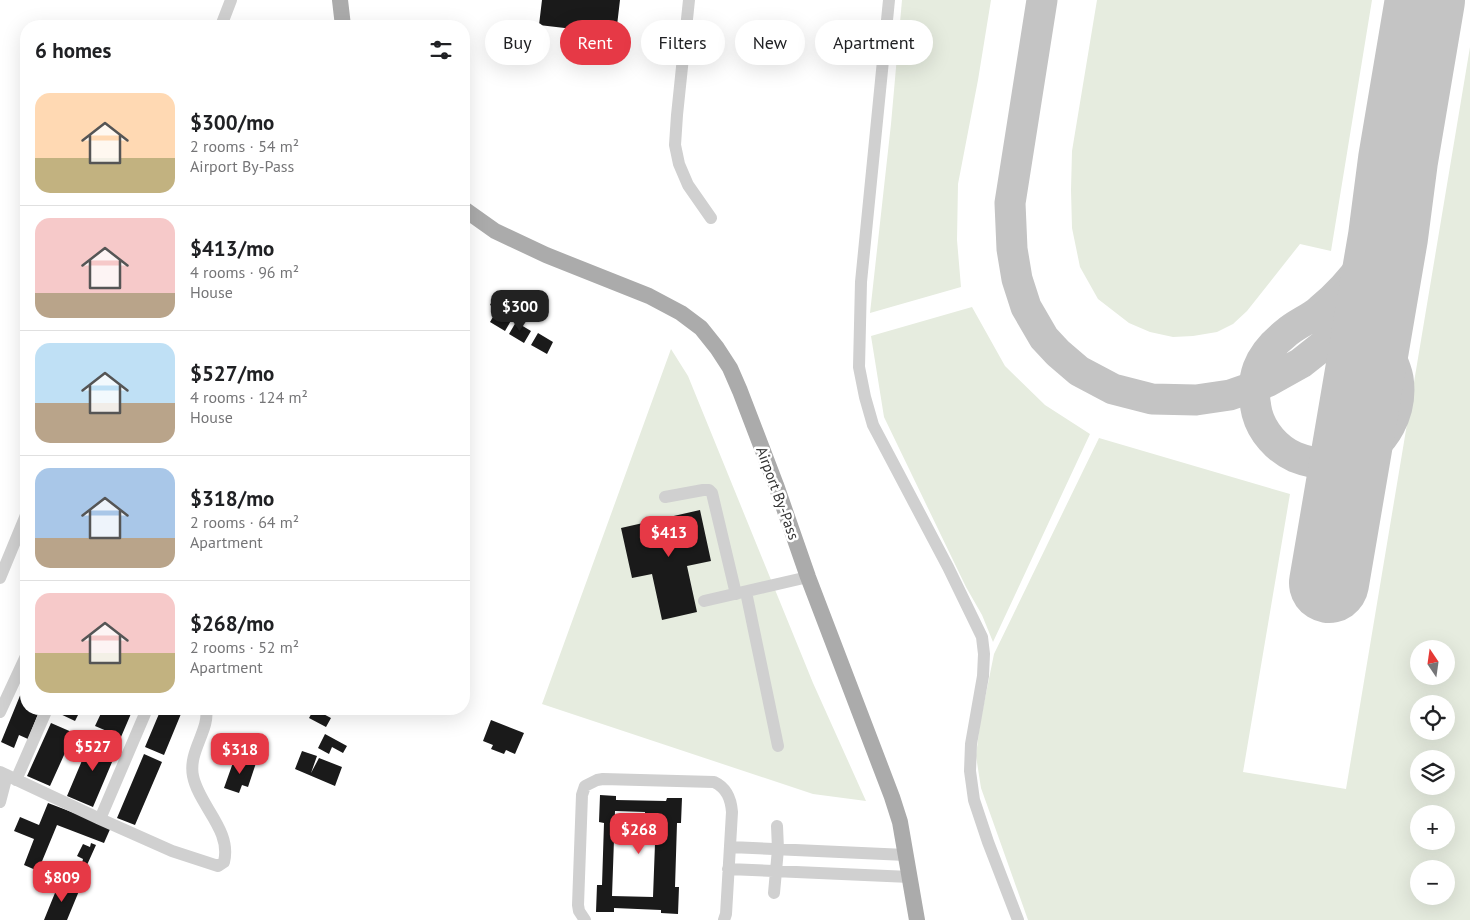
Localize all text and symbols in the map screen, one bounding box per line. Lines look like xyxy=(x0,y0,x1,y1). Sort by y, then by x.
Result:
chip: Buy xyxy=(485,20,550,65)
chip: Rent xyxy=(560,20,631,65)
chip: Filters xyxy=(641,20,725,65)
chip: New xyxy=(735,20,805,65)
chip: Apartment xyxy=(815,20,933,65)
icon: filters xyxy=(427,36,455,64)
text: 6 homes xyxy=(35,37,111,64)
text: $300/mo xyxy=(190,109,274,136)
icon: home xyxy=(75,113,135,173)
text: 2 rooms · 54 m² xyxy=(190,136,299,156)
text: Airport By-Pass xyxy=(190,156,294,176)
text: $413/mo xyxy=(190,235,274,262)
icon: home xyxy=(75,238,135,298)
text: 4 rooms · 96 m² xyxy=(190,262,299,282)
text: House xyxy=(190,282,233,302)
pin: $300 xyxy=(490,290,550,332)
text: $300 xyxy=(502,296,538,316)
text: $527/mo xyxy=(190,360,274,387)
icon: home xyxy=(75,363,135,423)
text: 4 rooms · 124 m² xyxy=(190,387,308,407)
text: House xyxy=(190,407,233,427)
street label: Airport By-Pass xyxy=(752,444,804,542)
text: $318/mo xyxy=(190,485,274,512)
icon: home xyxy=(75,488,135,548)
text: 2 rooms · 64 m² xyxy=(190,512,299,532)
pin: $413 xyxy=(639,516,699,558)
text: $413 xyxy=(651,522,687,542)
text: Apartment xyxy=(190,532,263,552)
text: $268/mo xyxy=(190,610,274,637)
icon: home xyxy=(75,613,135,673)
text: 2 rooms · 52 m² xyxy=(190,637,299,657)
north arrow xyxy=(1410,640,1455,685)
map controls xyxy=(1410,640,1455,905)
text: Apartment xyxy=(190,657,263,677)
button: locate xyxy=(1410,695,1455,740)
pin: $527 xyxy=(63,730,123,772)
pin: $318 xyxy=(210,732,270,775)
text: $527 xyxy=(75,736,111,756)
text: $318 xyxy=(222,739,258,759)
button: layers xyxy=(1410,750,1455,795)
button: + xyxy=(1410,805,1455,850)
pin: $268 xyxy=(609,812,669,855)
text: $268 xyxy=(621,819,657,839)
pin: $809 xyxy=(32,860,92,903)
button: − xyxy=(1410,860,1455,905)
text: $809 xyxy=(44,867,80,887)

